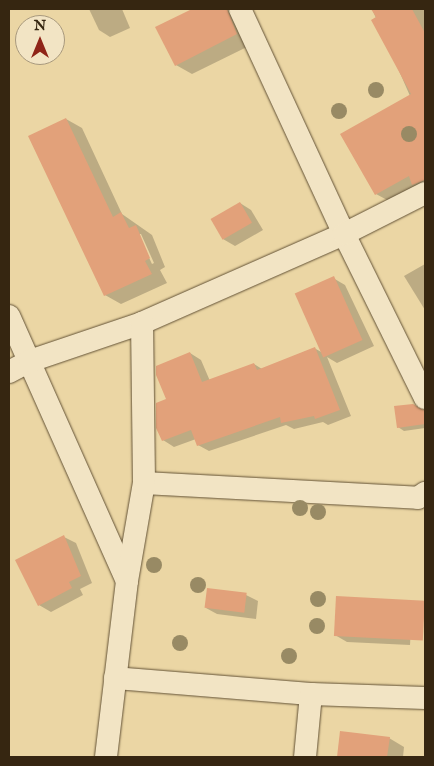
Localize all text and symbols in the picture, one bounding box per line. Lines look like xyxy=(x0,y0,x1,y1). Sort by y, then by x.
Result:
north arrow xyxy=(15,15,65,65)
text: N xyxy=(34,17,46,35)

